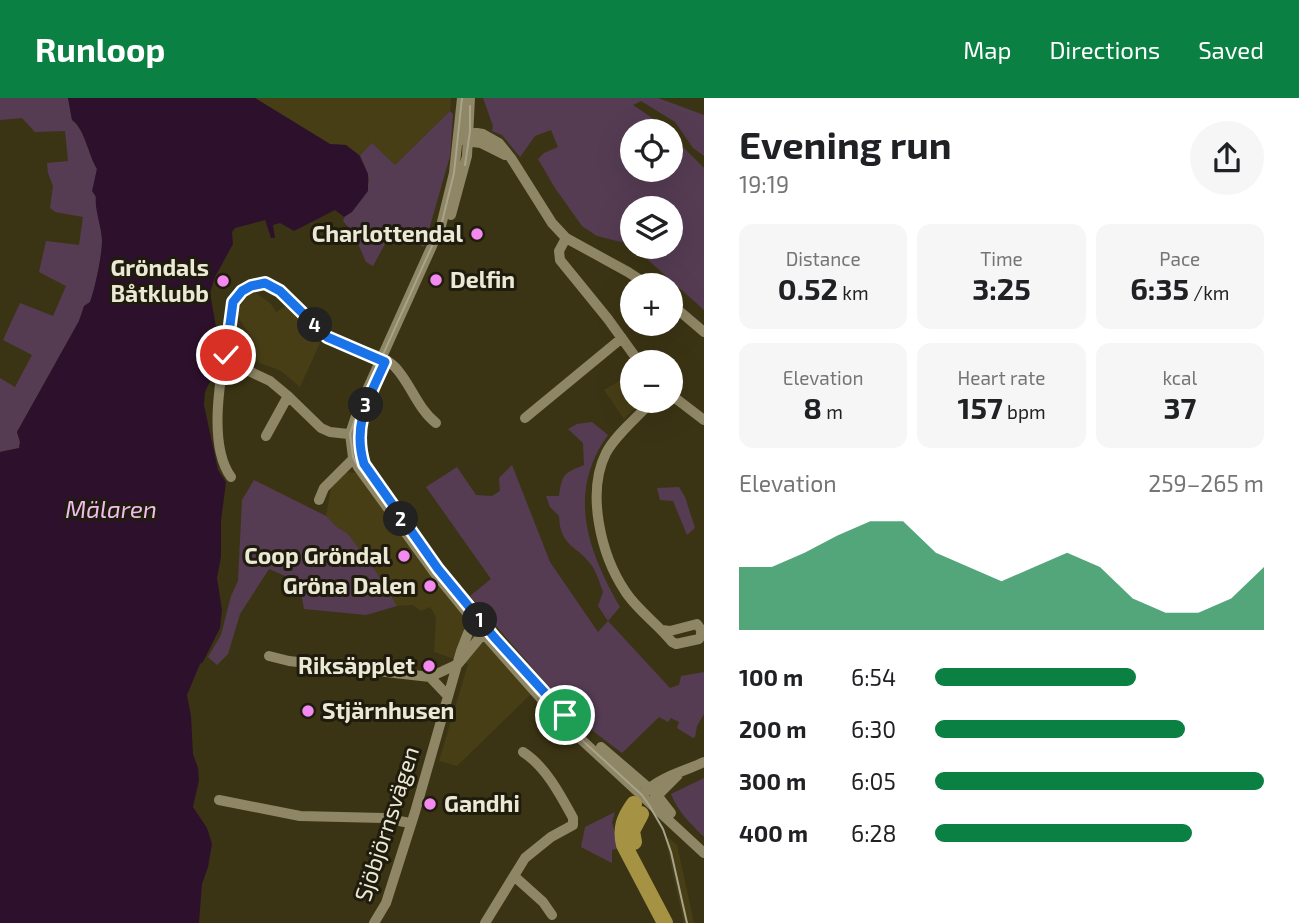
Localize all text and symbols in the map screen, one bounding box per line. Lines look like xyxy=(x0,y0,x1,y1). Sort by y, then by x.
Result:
text: Runloop xyxy=(35,29,165,69)
text: Map xyxy=(963,35,1011,64)
text: Directions xyxy=(1049,35,1160,64)
text: Saved xyxy=(1198,35,1264,64)
map controls xyxy=(620,119,683,413)
button: locate xyxy=(620,119,683,182)
text: Evening run xyxy=(739,121,952,167)
button: share xyxy=(1190,121,1264,195)
text: 19:19 xyxy=(739,170,789,198)
button: layers xyxy=(620,196,683,259)
place label: Charlottendal xyxy=(312,219,463,247)
marker: Charlottendal xyxy=(469,226,485,242)
text: Distance xyxy=(786,247,861,270)
text: Time xyxy=(980,247,1023,270)
text: Pace xyxy=(1159,247,1200,270)
place label: Gröndals Båtklubb xyxy=(110,253,209,307)
place label: Delfin xyxy=(450,265,515,293)
text: 0.52 xyxy=(778,270,838,306)
text: 3:25 xyxy=(972,270,1031,306)
text: 6:35 xyxy=(1130,270,1189,306)
marker: Delfin xyxy=(428,272,444,288)
marker: Gröndals Båtklubb xyxy=(215,273,231,289)
button: + xyxy=(620,273,683,336)
text: km xyxy=(838,281,869,304)
text: /km xyxy=(1189,281,1230,304)
pin: 4 xyxy=(298,308,332,342)
text: 4 xyxy=(308,313,321,336)
pin xyxy=(196,325,256,385)
icon: check xyxy=(207,336,245,374)
button: − xyxy=(620,350,683,413)
text: Elevation xyxy=(783,366,863,389)
text: Heart rate xyxy=(958,366,1045,389)
text: kcal xyxy=(1162,366,1197,389)
pin: 3 xyxy=(348,388,384,422)
text: 8 xyxy=(803,389,822,425)
text: 157 xyxy=(957,389,1003,425)
text: 37 xyxy=(1163,389,1196,425)
text: 3 xyxy=(360,393,371,416)
text: m xyxy=(822,400,843,423)
text: bpm xyxy=(1003,400,1046,423)
text: Elevation xyxy=(739,469,837,497)
text: 259–265 m xyxy=(1148,469,1264,497)
water label: Mälaren xyxy=(65,494,157,523)
pin: 2 xyxy=(384,502,418,536)
text: 2 xyxy=(395,507,406,530)
place label: Coop Gröndal xyxy=(244,541,390,569)
marker: Coop Gröndal xyxy=(396,548,412,564)
place label: Gröna Dalen xyxy=(283,571,416,599)
marker: Gröna Dalen xyxy=(422,578,438,594)
pin: 1 xyxy=(462,602,498,638)
text: 1 xyxy=(475,608,484,631)
place label: Riksäpplet xyxy=(298,651,415,679)
marker: Riksäpplet xyxy=(421,658,437,674)
text: 100 m xyxy=(739,663,803,691)
text: 6:54 xyxy=(851,663,896,691)
pin xyxy=(535,685,595,745)
place label: Stjärnhusen xyxy=(322,696,454,724)
icon: arrive xyxy=(546,696,584,734)
marker: Stjärnhusen xyxy=(300,703,316,719)
text: 200 m xyxy=(739,715,807,743)
text: 6:30 xyxy=(851,715,896,743)
street label: Sjöbjörnsvägen xyxy=(348,743,424,905)
text: 300 m xyxy=(739,767,806,795)
text: 6:05 xyxy=(851,767,896,795)
place label: Gandhi xyxy=(444,789,520,817)
marker: Gandhi xyxy=(422,796,438,812)
text: 400 m xyxy=(739,819,808,847)
text: 6:28 xyxy=(851,819,896,847)

